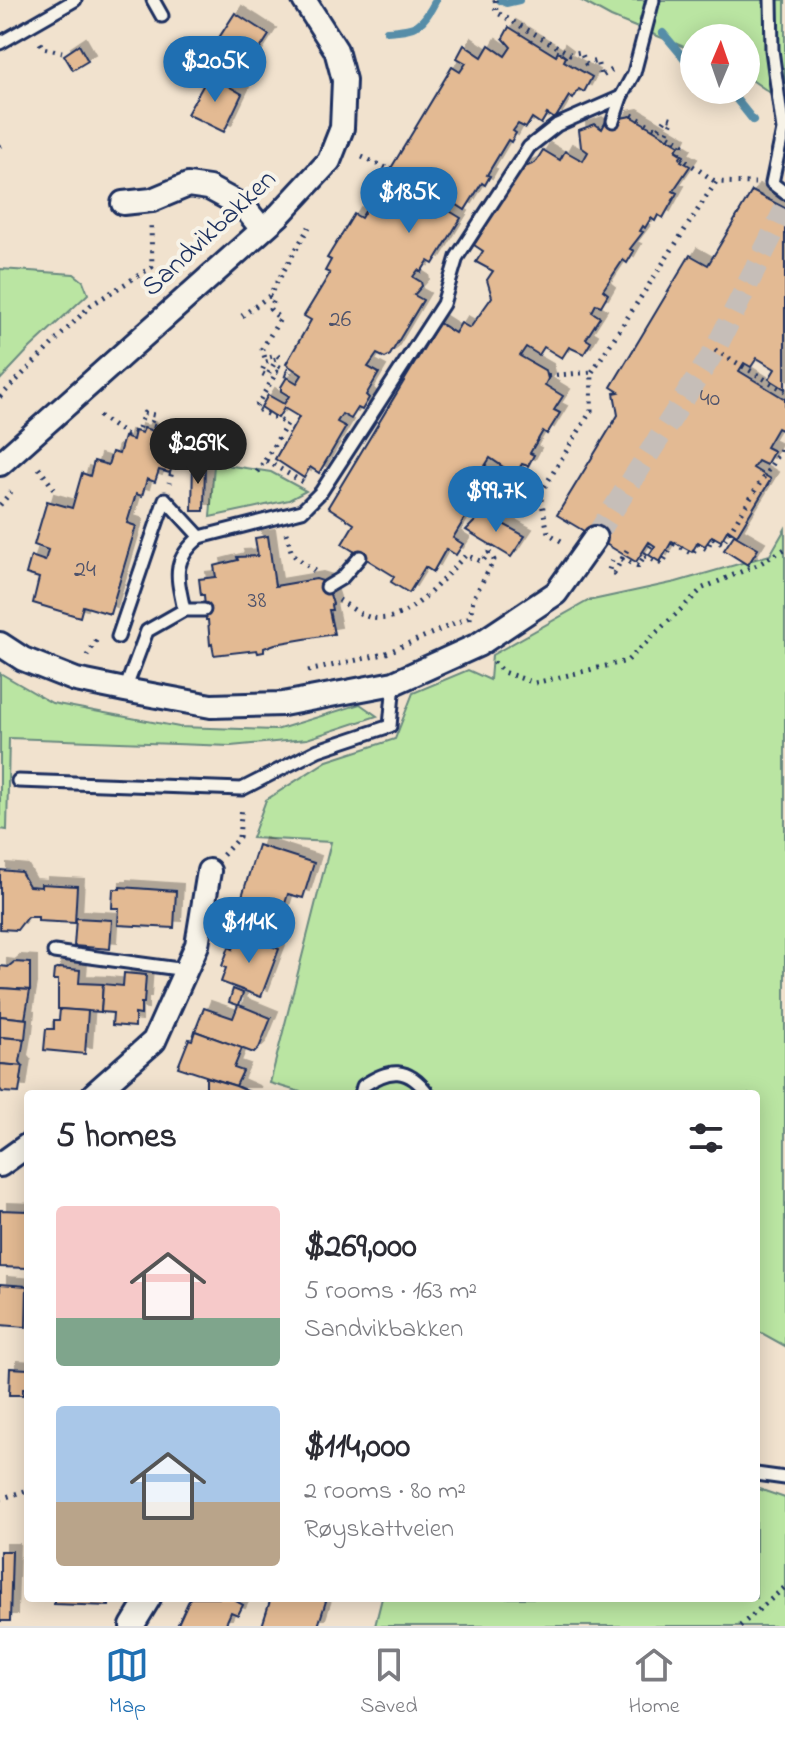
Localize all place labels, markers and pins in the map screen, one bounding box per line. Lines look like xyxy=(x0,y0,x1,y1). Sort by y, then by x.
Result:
pin: $205K xyxy=(159,36,271,104)
pin: $185K xyxy=(353,167,465,235)
pin: $269K xyxy=(142,418,254,486)
pin: $99.7K xyxy=(431,466,561,534)
pin: $114K xyxy=(193,897,305,965)

